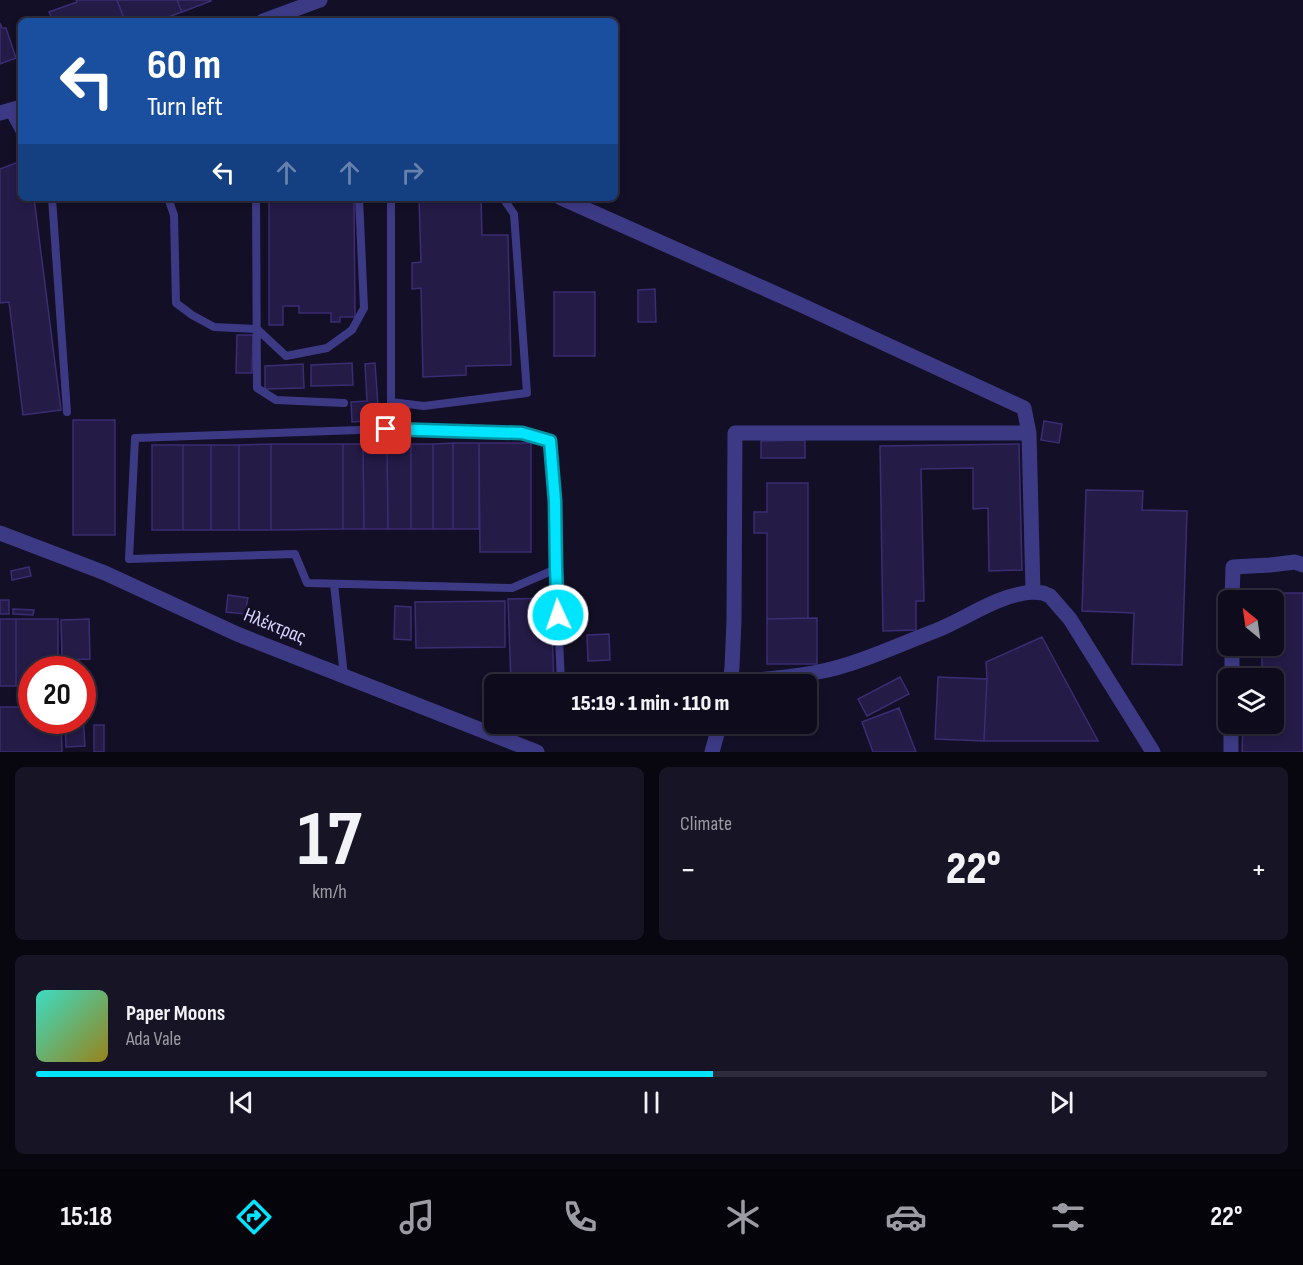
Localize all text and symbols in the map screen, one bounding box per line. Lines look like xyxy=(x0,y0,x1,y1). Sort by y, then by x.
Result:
text: 60 m xyxy=(147,40,221,91)
icon: left xyxy=(48,42,126,120)
text: Turn left xyxy=(147,91,223,123)
icon: left xyxy=(207,156,240,189)
icon: ahead xyxy=(270,156,303,189)
icon: ahead xyxy=(333,156,366,189)
icon: right xyxy=(396,156,429,189)
pin xyxy=(360,403,411,454)
icon: arrive xyxy=(369,412,402,445)
position arrow xyxy=(526,583,590,647)
north arrow xyxy=(1218,590,1284,656)
map controls xyxy=(1218,590,1284,734)
street label: Ηλέκτρας xyxy=(240,603,310,649)
speed limit sign: 20 xyxy=(18,656,96,734)
button: layers xyxy=(1218,668,1284,734)
text: 15:19 · 1 min · 110 m xyxy=(572,690,729,717)
text: 17 xyxy=(297,794,362,887)
text: Climate xyxy=(680,812,732,836)
text: 22° xyxy=(946,842,1001,897)
text: − xyxy=(680,850,696,890)
text: + xyxy=(1251,850,1267,890)
text: km/h xyxy=(312,880,347,904)
text: Paper Moons xyxy=(126,1000,225,1027)
text: Ada Vale xyxy=(126,1027,181,1051)
icon: previous xyxy=(225,1086,258,1119)
icon: pause xyxy=(635,1086,668,1119)
icon: next xyxy=(1045,1086,1078,1119)
icon: directions xyxy=(233,1196,275,1238)
icon: music xyxy=(396,1196,438,1238)
icon: phone xyxy=(559,1196,601,1238)
icon: climate xyxy=(722,1196,764,1238)
icon: car xyxy=(885,1196,927,1238)
icon: filters xyxy=(1047,1196,1089,1238)
text: 15:18 xyxy=(60,1201,112,1233)
text: 22° xyxy=(1210,1201,1242,1233)

